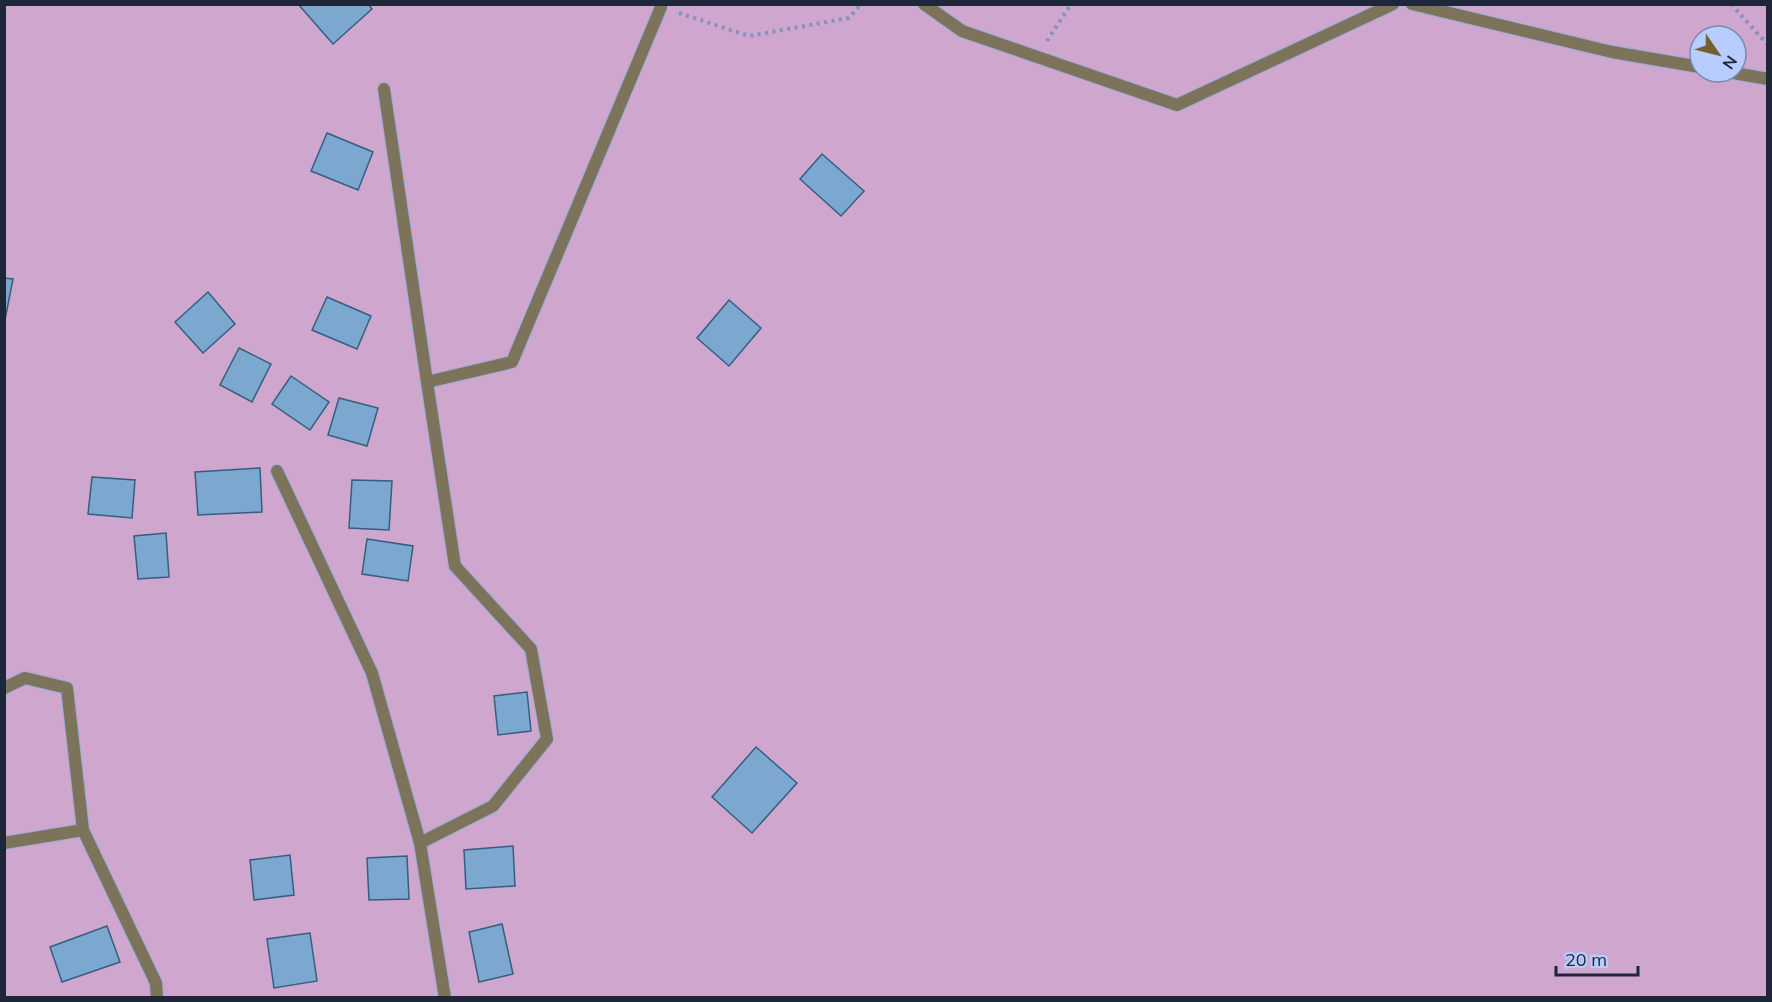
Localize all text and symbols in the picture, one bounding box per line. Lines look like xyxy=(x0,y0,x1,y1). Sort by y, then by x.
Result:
north arrow xyxy=(1688,24,1748,84)
text: N xyxy=(1719,52,1742,73)
scale bar xyxy=(1556,939,1638,977)
text: 20 m xyxy=(1565,948,1607,971)

